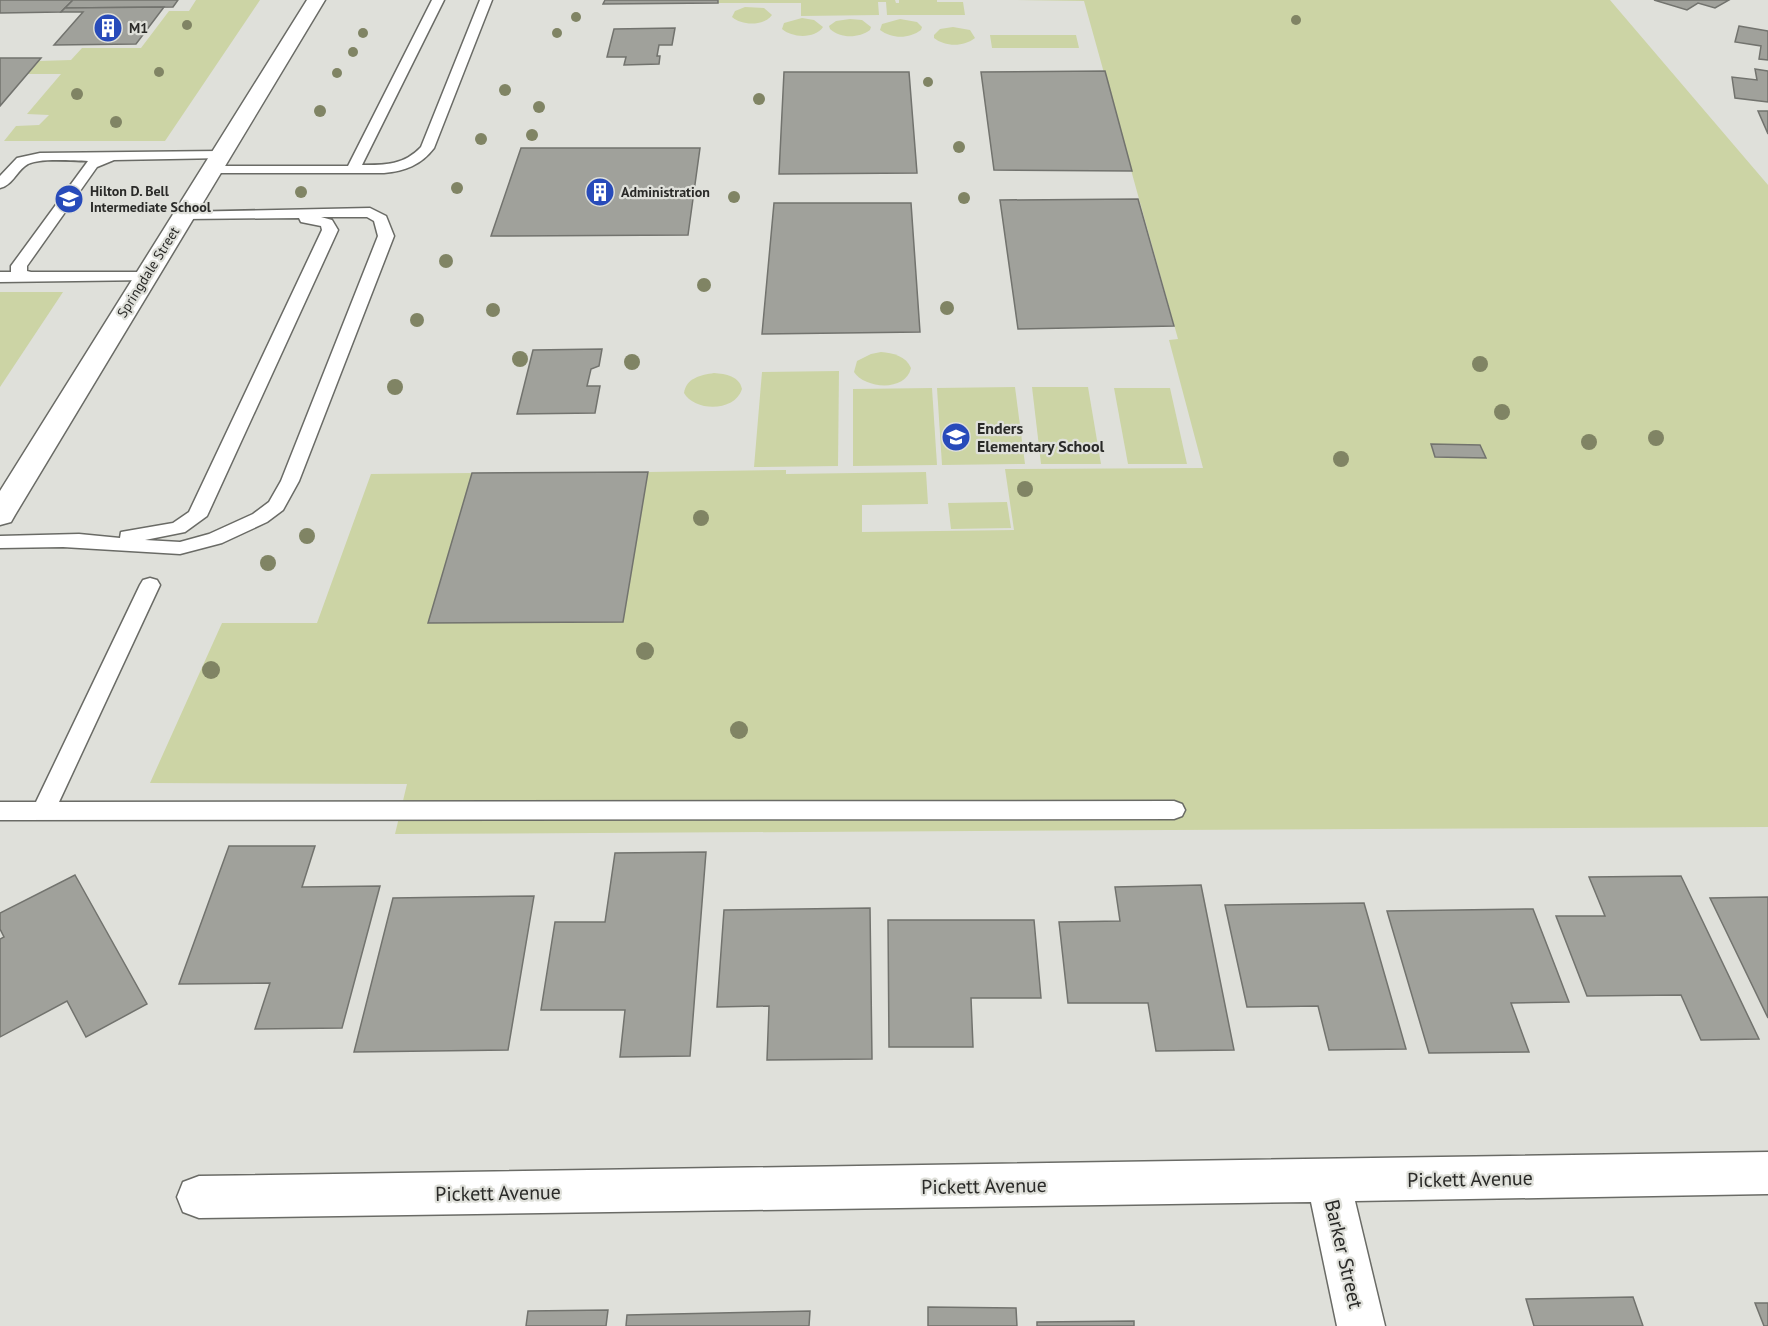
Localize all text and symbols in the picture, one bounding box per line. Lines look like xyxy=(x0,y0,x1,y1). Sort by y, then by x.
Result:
building icon: M1 xyxy=(92,12,124,44)
place label: M1 xyxy=(129,19,148,37)
building icon: Administration xyxy=(584,176,616,208)
place label: Hilton D. Bell Intermediate School xyxy=(90,182,212,216)
school or university icon: Hilton D. Bell Intermediate School xyxy=(53,183,85,215)
place label: Administration xyxy=(621,183,710,201)
street label: Springdale Street xyxy=(113,223,183,321)
place label: Enders Elementary School xyxy=(977,418,1104,456)
school or university icon: Enders Elementary School xyxy=(940,421,972,453)
street label: Pickett Avenue xyxy=(1407,1165,1533,1193)
street label: Pickett Avenue xyxy=(921,1172,1047,1200)
street label: Pickett Avenue xyxy=(435,1179,561,1207)
street label: Barker Street xyxy=(1319,1197,1369,1311)

